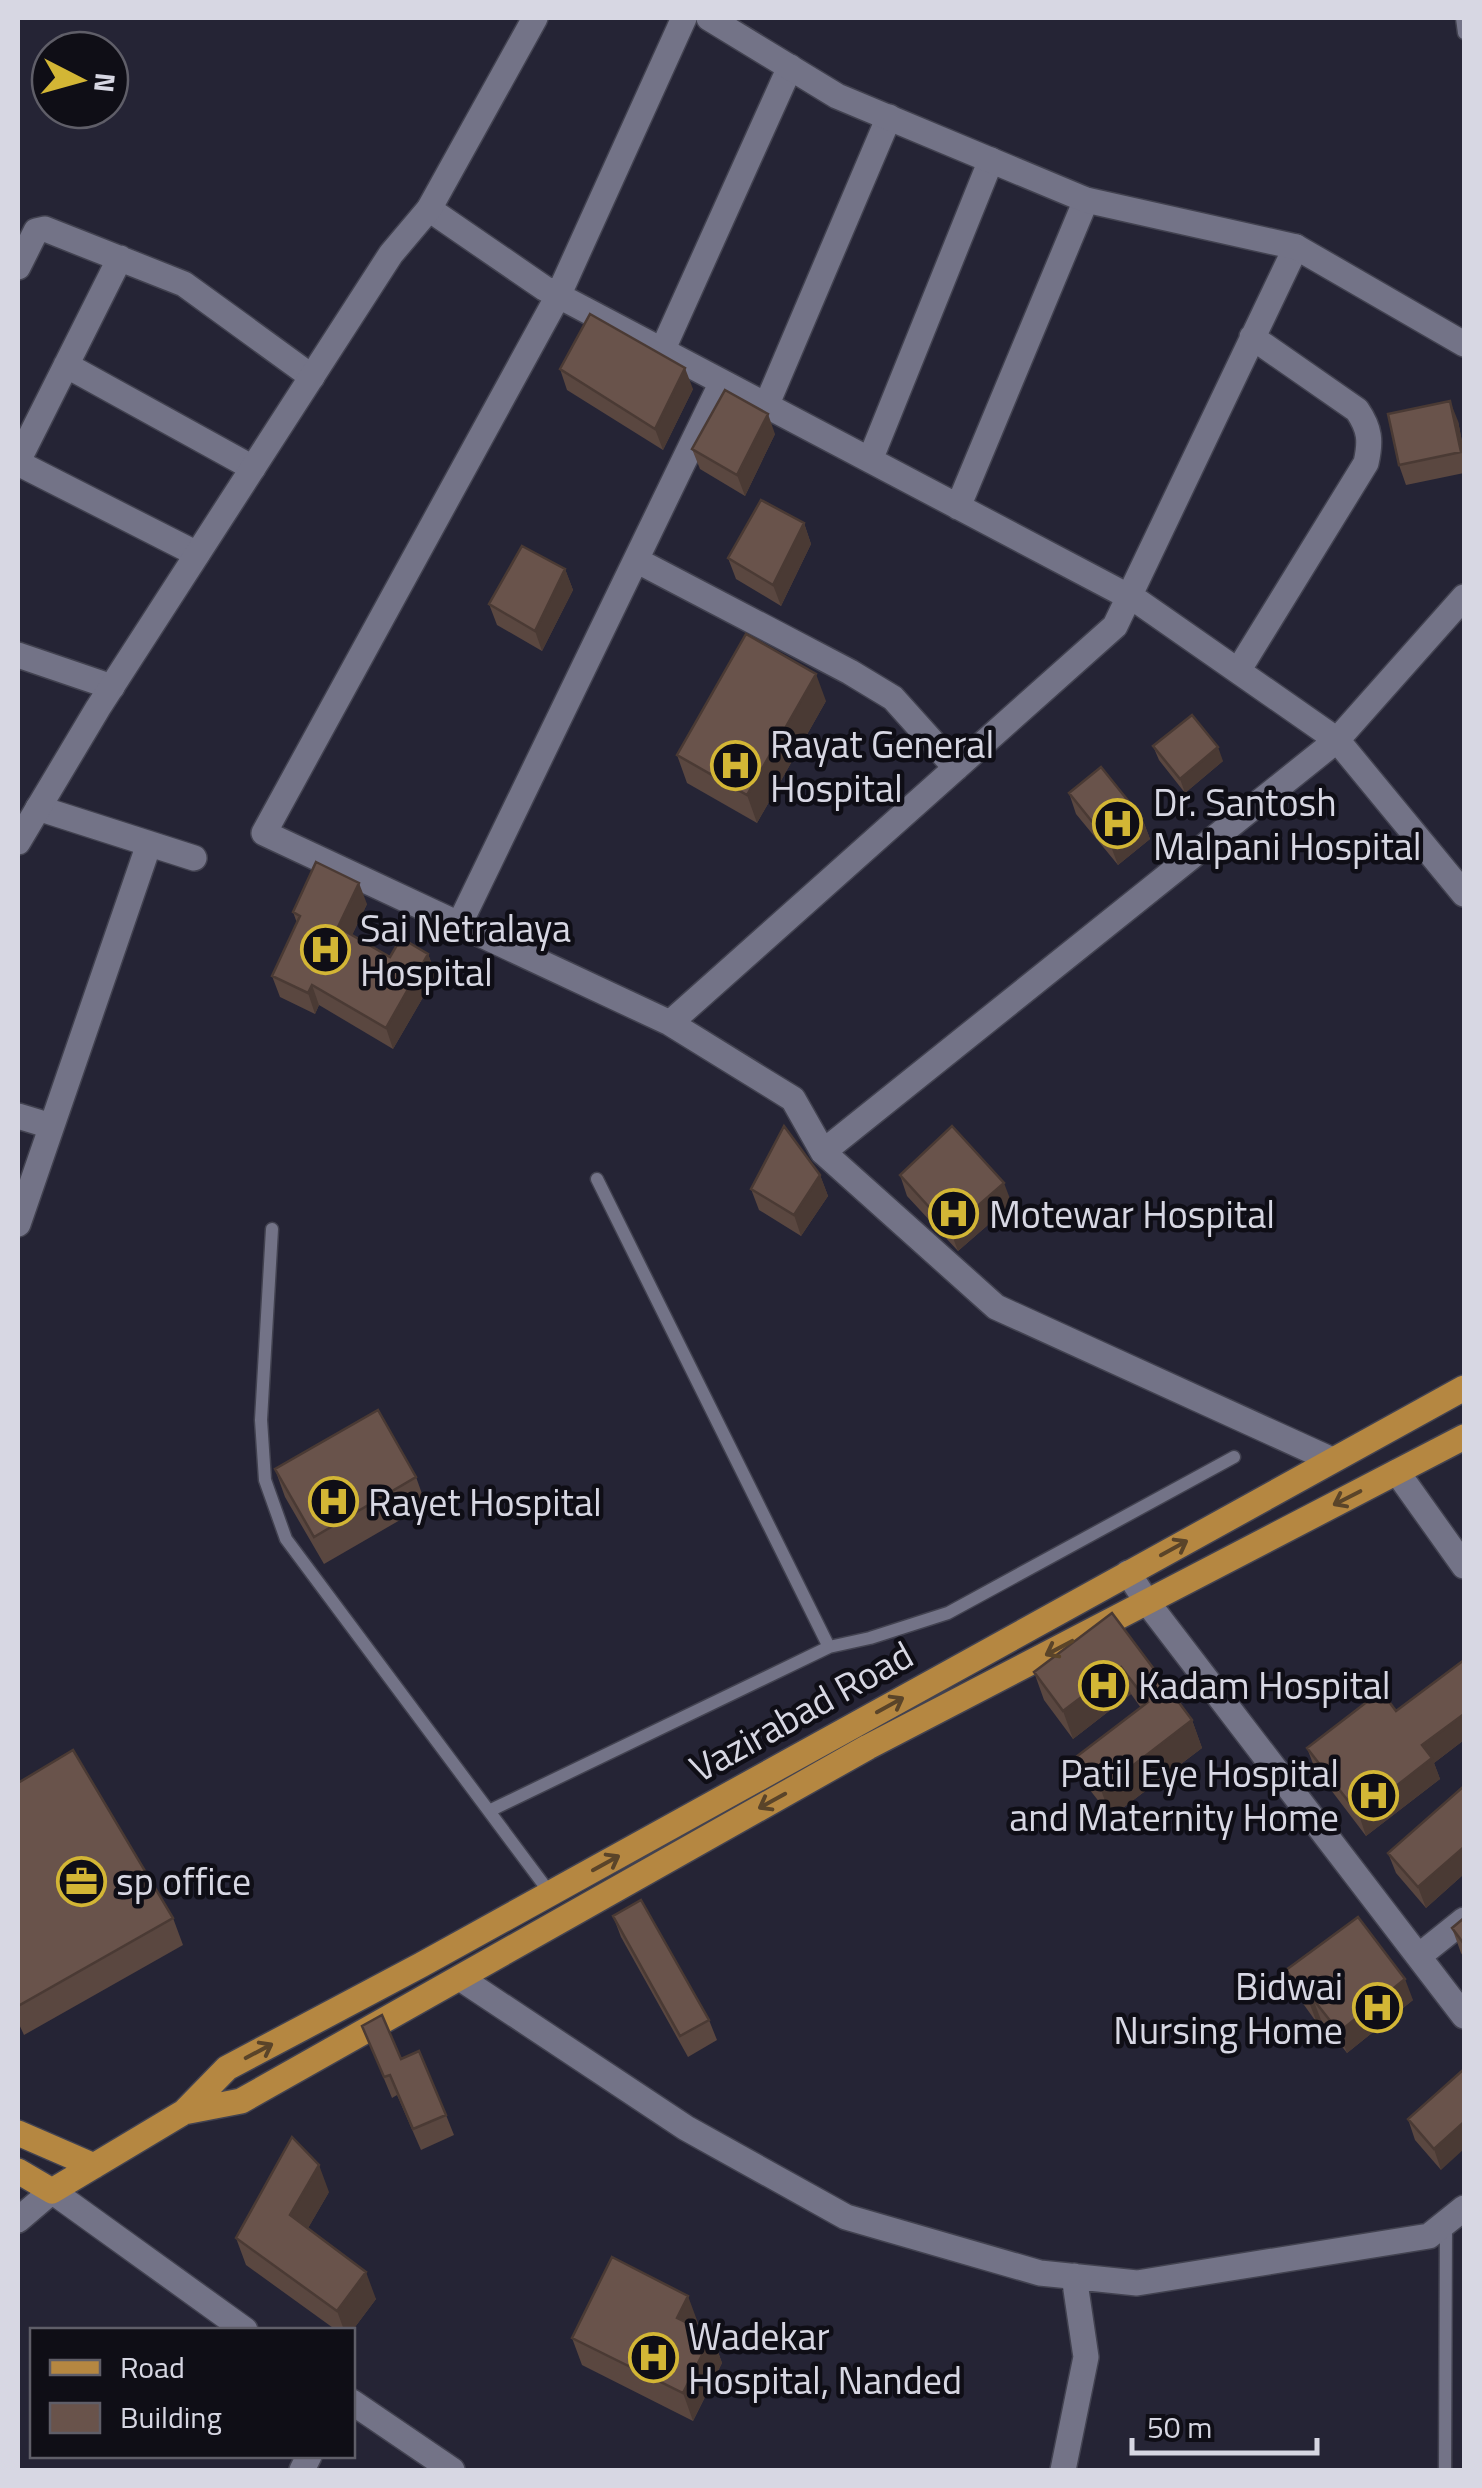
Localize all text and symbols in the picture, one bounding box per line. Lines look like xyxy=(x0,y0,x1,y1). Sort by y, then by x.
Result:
north arrow xyxy=(30,30,130,130)
text: N xyxy=(83,71,128,95)
place label: Rayat General Hospital xyxy=(770,715,994,817)
hospital icon: Rayat General Hospital xyxy=(709,740,761,792)
place label: Dr. Santosh Malpani Hospital xyxy=(1153,773,1422,875)
hospital icon: Dr. Santosh Malpani Hospital xyxy=(1092,798,1144,850)
place label: Sai Netralaya Hospital xyxy=(360,899,571,1001)
hospital icon: Sai Netralaya Hospital xyxy=(299,924,351,976)
place label: Motewar Hospital xyxy=(989,1185,1275,1243)
hospital icon: Motewar Hospital xyxy=(928,1188,980,1240)
place label: Rayet Hospital xyxy=(368,1473,602,1531)
hospital icon: Rayet Hospital xyxy=(307,1476,359,1528)
one-way arrow xyxy=(1333,1489,1363,1508)
one-way arrow xyxy=(1159,1537,1188,1557)
street label: Vazirabad Road xyxy=(679,1626,923,1796)
one-way arrow xyxy=(1044,1638,1074,1658)
place label: Kadam Hospital xyxy=(1138,1656,1391,1714)
hospital icon: Kadam Hospital xyxy=(1077,1659,1129,1711)
one-way arrow xyxy=(875,1695,904,1715)
place label: Patil Eye Hospital and Maternity Home xyxy=(1009,1744,1339,1846)
hospital icon: Patil Eye Hospital and Maternity Home xyxy=(1348,1769,1400,1821)
one-way arrow xyxy=(758,1792,788,1812)
place label: sp office xyxy=(116,1852,251,1910)
one-way arrow xyxy=(590,1852,620,1872)
office icon: sp office xyxy=(55,1855,107,1907)
place label: Bidwai Nursing Home xyxy=(1113,1957,1343,2059)
hospital icon: Bidwai Nursing Home xyxy=(1352,1982,1404,2034)
one-way arrow xyxy=(243,2041,273,2060)
place label: Wadekar Hospital, Nanded xyxy=(688,2307,962,2409)
legend xyxy=(30,2328,355,2458)
hospital icon: Wadekar Hospital, Nanded xyxy=(627,2332,679,2384)
text: Road xyxy=(120,2344,185,2390)
scale bar xyxy=(1132,2393,1317,2455)
text: Building xyxy=(120,2394,222,2440)
text: 50 m xyxy=(1147,2404,1212,2450)

